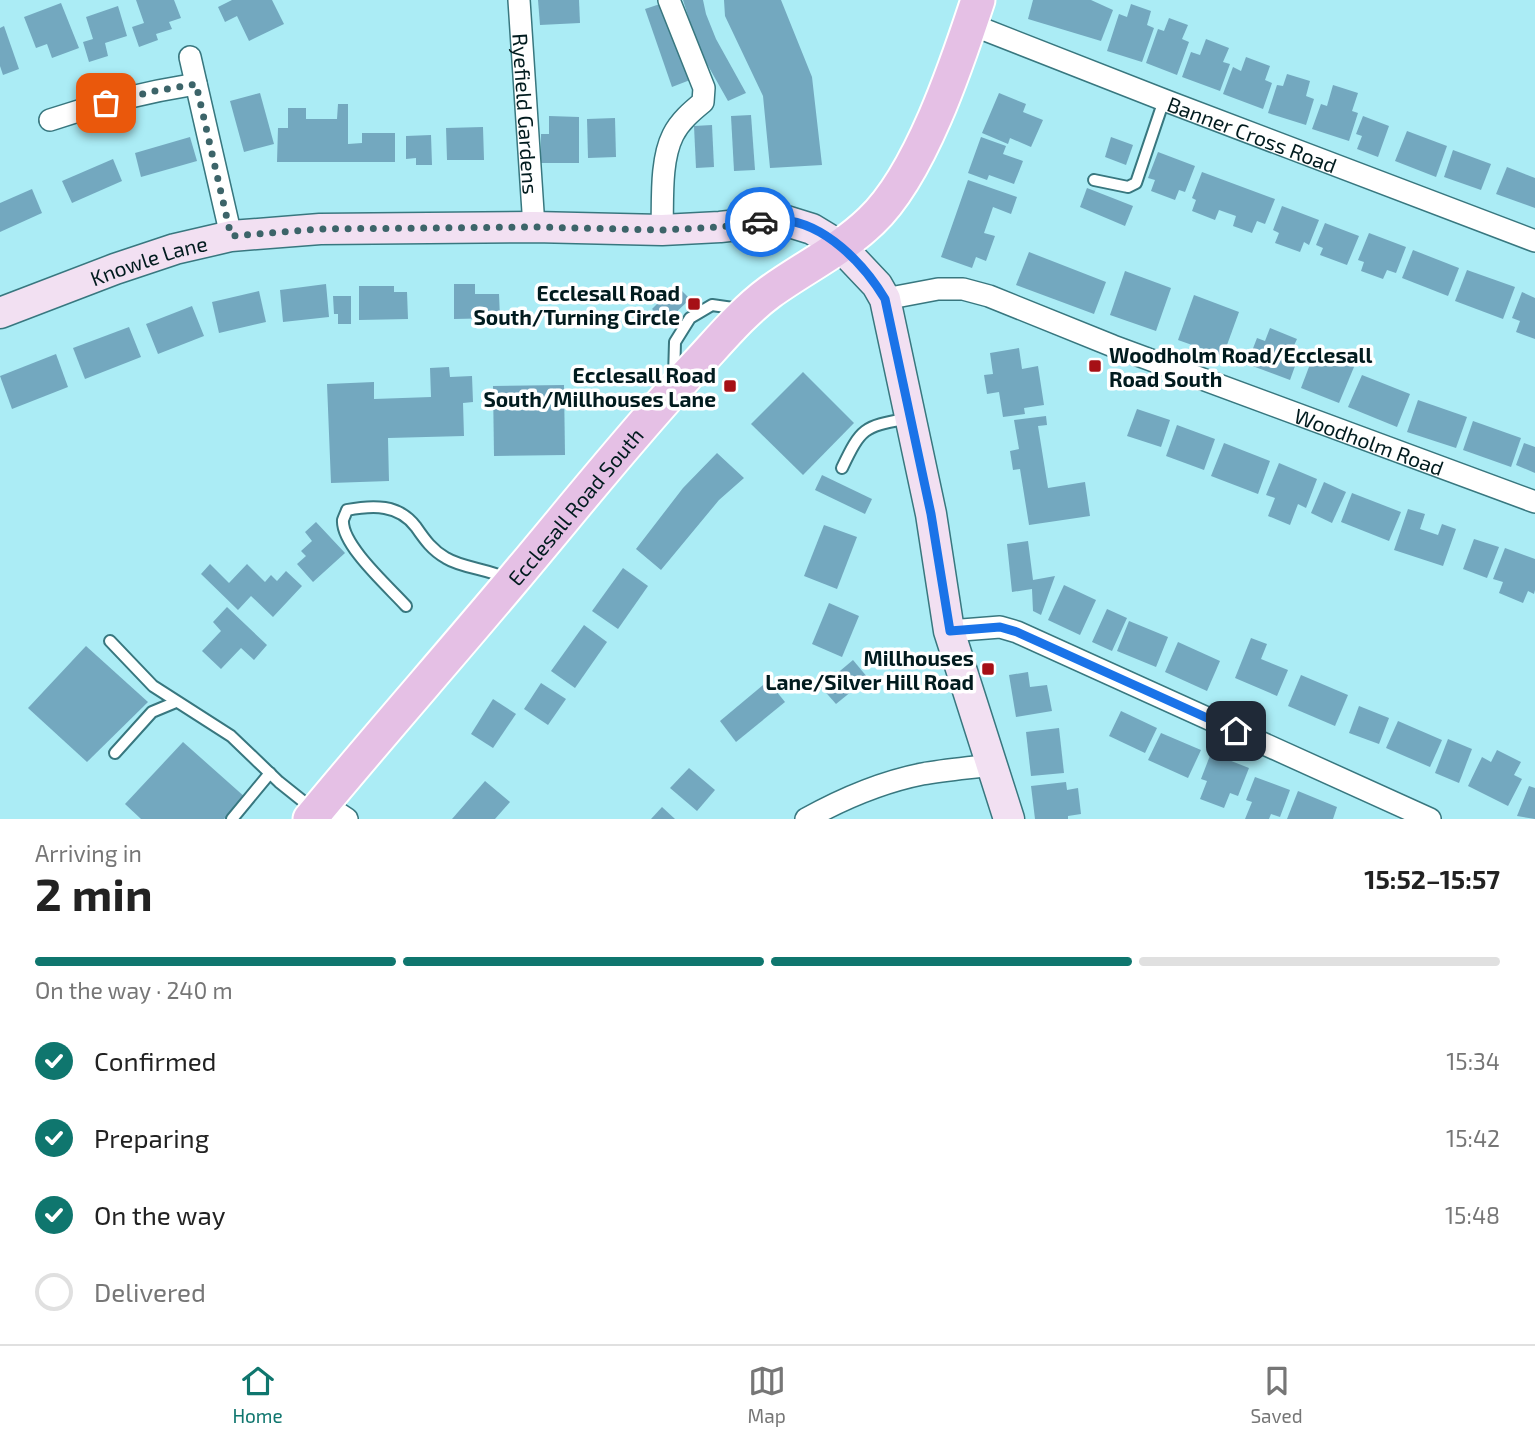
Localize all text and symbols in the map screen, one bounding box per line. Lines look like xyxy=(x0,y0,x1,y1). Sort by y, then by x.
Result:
street label: Ryefield Gardens xyxy=(509,32,544,195)
pin xyxy=(76,73,136,133)
icon: bag xyxy=(87,84,125,122)
street label: Banner Cross Road xyxy=(1164,90,1341,177)
courier xyxy=(725,187,795,257)
icon: car xyxy=(741,203,779,241)
street label: Knowle Lane xyxy=(86,229,210,290)
place label: Ecclesall Road South/Turning Circle xyxy=(473,280,680,329)
marker: Ecclesall Road South/Turning Circle xyxy=(686,296,702,312)
place label: Woodholm Road/Ecclesall Road South xyxy=(1109,342,1372,391)
marker: Woodholm Road/Ecclesall Road South xyxy=(1087,358,1103,374)
place label: Ecclesall Road South/Millhouses Lane xyxy=(483,362,716,411)
marker: Ecclesall Road South/Millhouses Lane xyxy=(722,378,738,394)
street label: Woodholm Road xyxy=(1291,402,1448,480)
street label: Ecclesall Road South xyxy=(502,422,648,590)
place label: Millhouses Lane/Silver Hill Road xyxy=(765,645,974,694)
marker: Millhouses Lane/Silver Hill Road xyxy=(980,661,996,677)
pin xyxy=(1206,701,1266,761)
icon: home xyxy=(1217,712,1255,750)
text: Arriving in xyxy=(35,839,142,867)
text: 15:52–15:57 xyxy=(1364,863,1500,894)
text: 2 min xyxy=(35,865,153,920)
text: On the way · 240 m xyxy=(35,976,233,1004)
icon: check xyxy=(35,1042,73,1080)
text: Confirmed xyxy=(94,1045,217,1076)
text: 15:34 xyxy=(1446,1047,1500,1075)
icon: check xyxy=(35,1119,73,1157)
text: Preparing xyxy=(94,1122,209,1153)
text: 15:42 xyxy=(1446,1124,1500,1152)
icon: check xyxy=(35,1196,73,1234)
text: On the way xyxy=(94,1199,225,1230)
text: 15:48 xyxy=(1445,1201,1500,1229)
text: Delivered xyxy=(94,1276,206,1307)
tab: Home xyxy=(232,1362,283,1427)
tab: Map xyxy=(748,1362,786,1427)
tab: Saved xyxy=(1250,1362,1303,1427)

